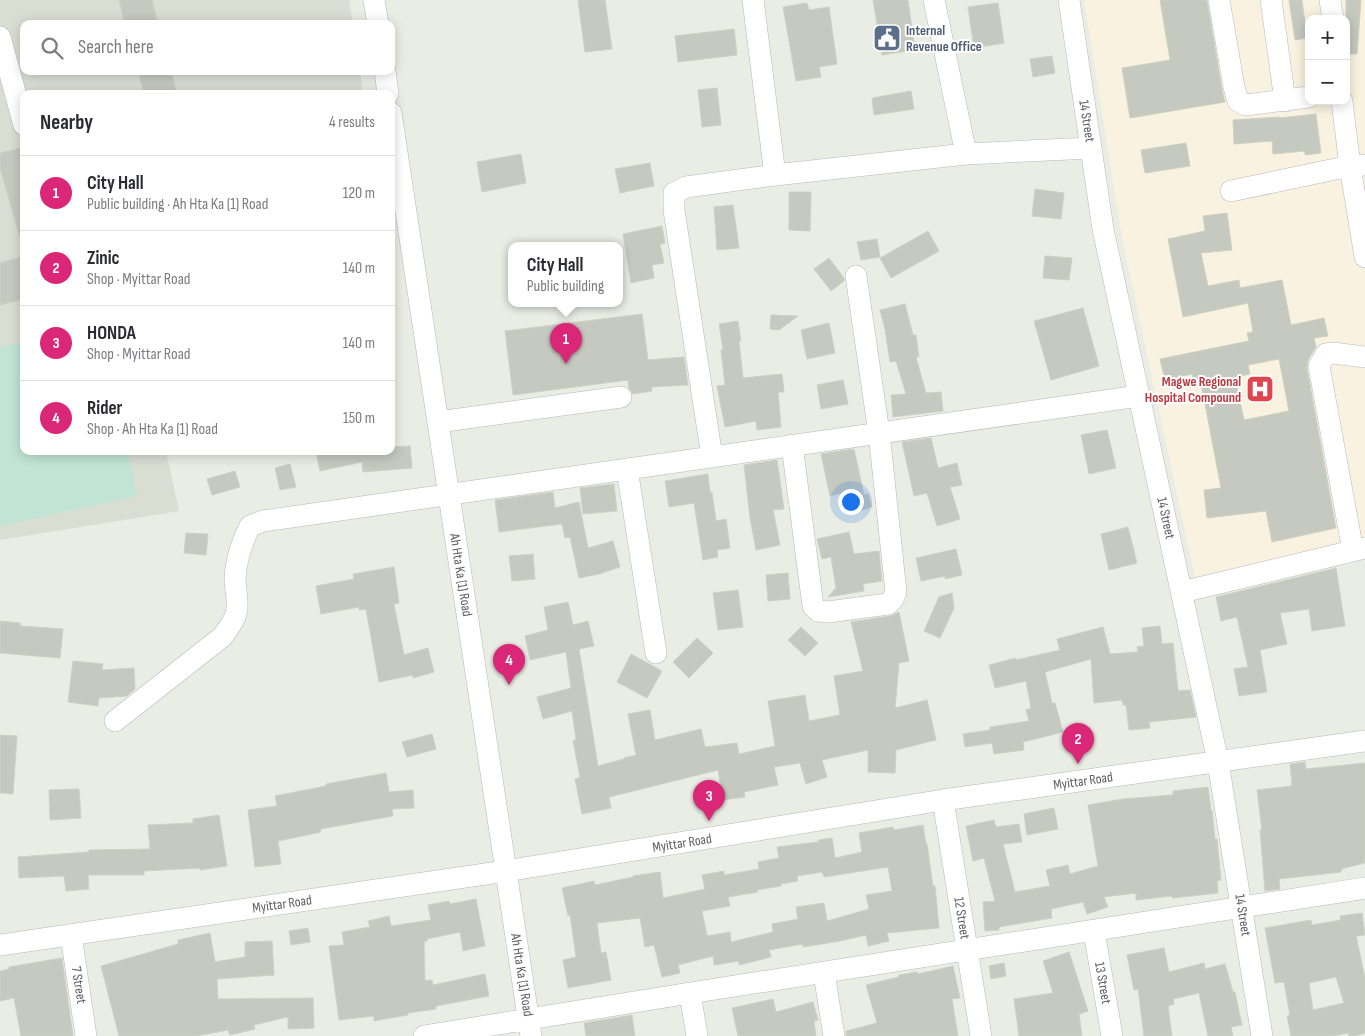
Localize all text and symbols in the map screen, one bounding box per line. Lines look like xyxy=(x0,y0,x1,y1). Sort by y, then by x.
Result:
map controls xyxy=(1305,15,1350,105)
button: + xyxy=(1305,15,1350,60)
search box xyxy=(20,20,395,75)
place label: Internal Revenue Office xyxy=(906,22,982,55)
public building icon: Internal Revenue Office xyxy=(872,23,902,53)
icon: search xyxy=(38,34,66,62)
text: Search here xyxy=(78,36,154,59)
button: − xyxy=(1305,60,1350,105)
street label: 14 Street xyxy=(1075,99,1099,143)
text: Nearby xyxy=(40,110,93,135)
text: 4 results xyxy=(329,113,375,132)
text: City Hall xyxy=(87,172,144,195)
text: 1 xyxy=(53,184,59,203)
text: 120 m xyxy=(343,184,375,203)
text: Public building · Ah Hta Ka (1) Road xyxy=(87,195,268,214)
popup xyxy=(508,242,623,307)
text: Zinic xyxy=(87,247,120,270)
text: City Hall xyxy=(527,254,583,277)
text: 2 xyxy=(52,259,60,278)
text: 140 m xyxy=(343,259,375,278)
text: Shop · Myittar Road xyxy=(87,270,191,289)
text: Public building xyxy=(527,277,604,296)
text: HONDA xyxy=(87,322,136,345)
pin: 1 xyxy=(550,323,582,364)
text: 3 xyxy=(52,334,60,353)
text: 140 m xyxy=(343,334,375,353)
text: Shop · Myittar Road xyxy=(87,345,191,364)
place label: Magwe Regional Hospital Compound xyxy=(1145,373,1241,406)
hospital icon: Magwe Regional Hospital Compound xyxy=(1245,374,1275,404)
text: Rider xyxy=(87,397,122,420)
text: 4 xyxy=(52,409,60,428)
text: 150 m xyxy=(343,409,375,428)
text: Shop · Ah Hta Ka (1) Road xyxy=(87,420,218,439)
your location xyxy=(838,489,864,515)
street label: 14 Street xyxy=(1153,495,1179,541)
street label: Ah Hta Ka (1) Road xyxy=(446,531,476,618)
pin: 4 xyxy=(493,644,525,685)
pin: 2 xyxy=(1062,723,1094,764)
street label: Myittar Road xyxy=(1052,768,1114,794)
pin: 3 xyxy=(693,780,725,821)
street label: Myittar Road xyxy=(651,830,713,856)
street label: Myittar Road xyxy=(251,891,313,917)
street label: 14 Street xyxy=(1231,893,1255,937)
street label: 12 Street xyxy=(950,896,974,940)
street label: Ah Hta Ka (1) Road xyxy=(507,931,537,1018)
street label: 13 Street xyxy=(1091,961,1115,1005)
street label: 7 Street xyxy=(68,965,90,1005)

